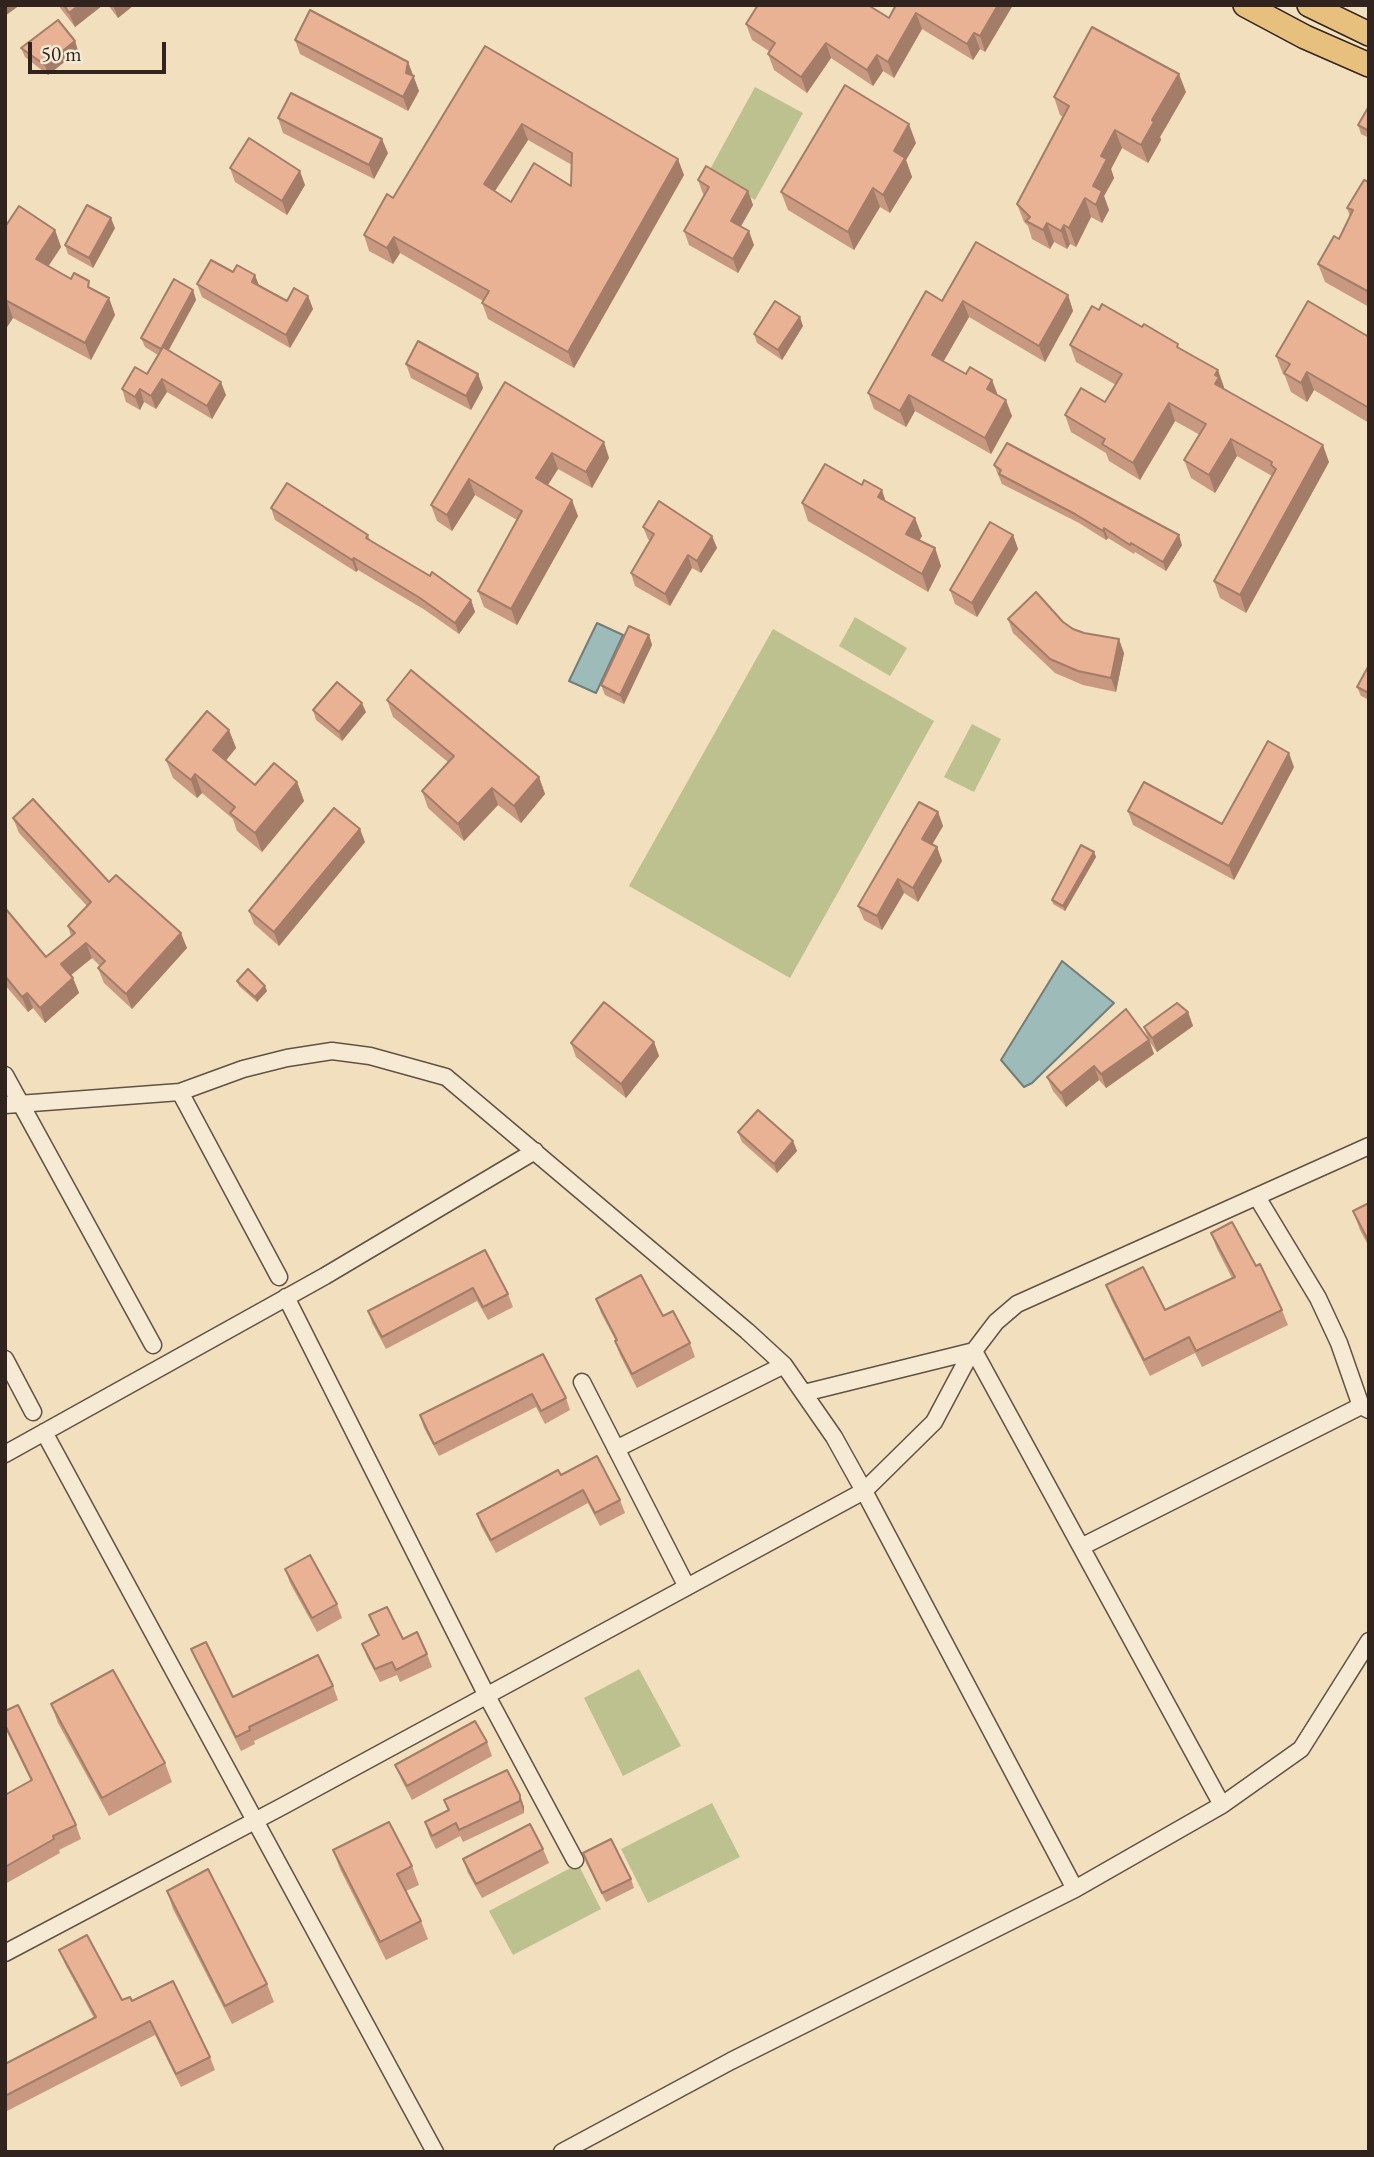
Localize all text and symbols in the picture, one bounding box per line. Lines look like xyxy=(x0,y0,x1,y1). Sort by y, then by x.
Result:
scale bar xyxy=(32,28,170,72)
text: 50 m xyxy=(41,40,82,67)

